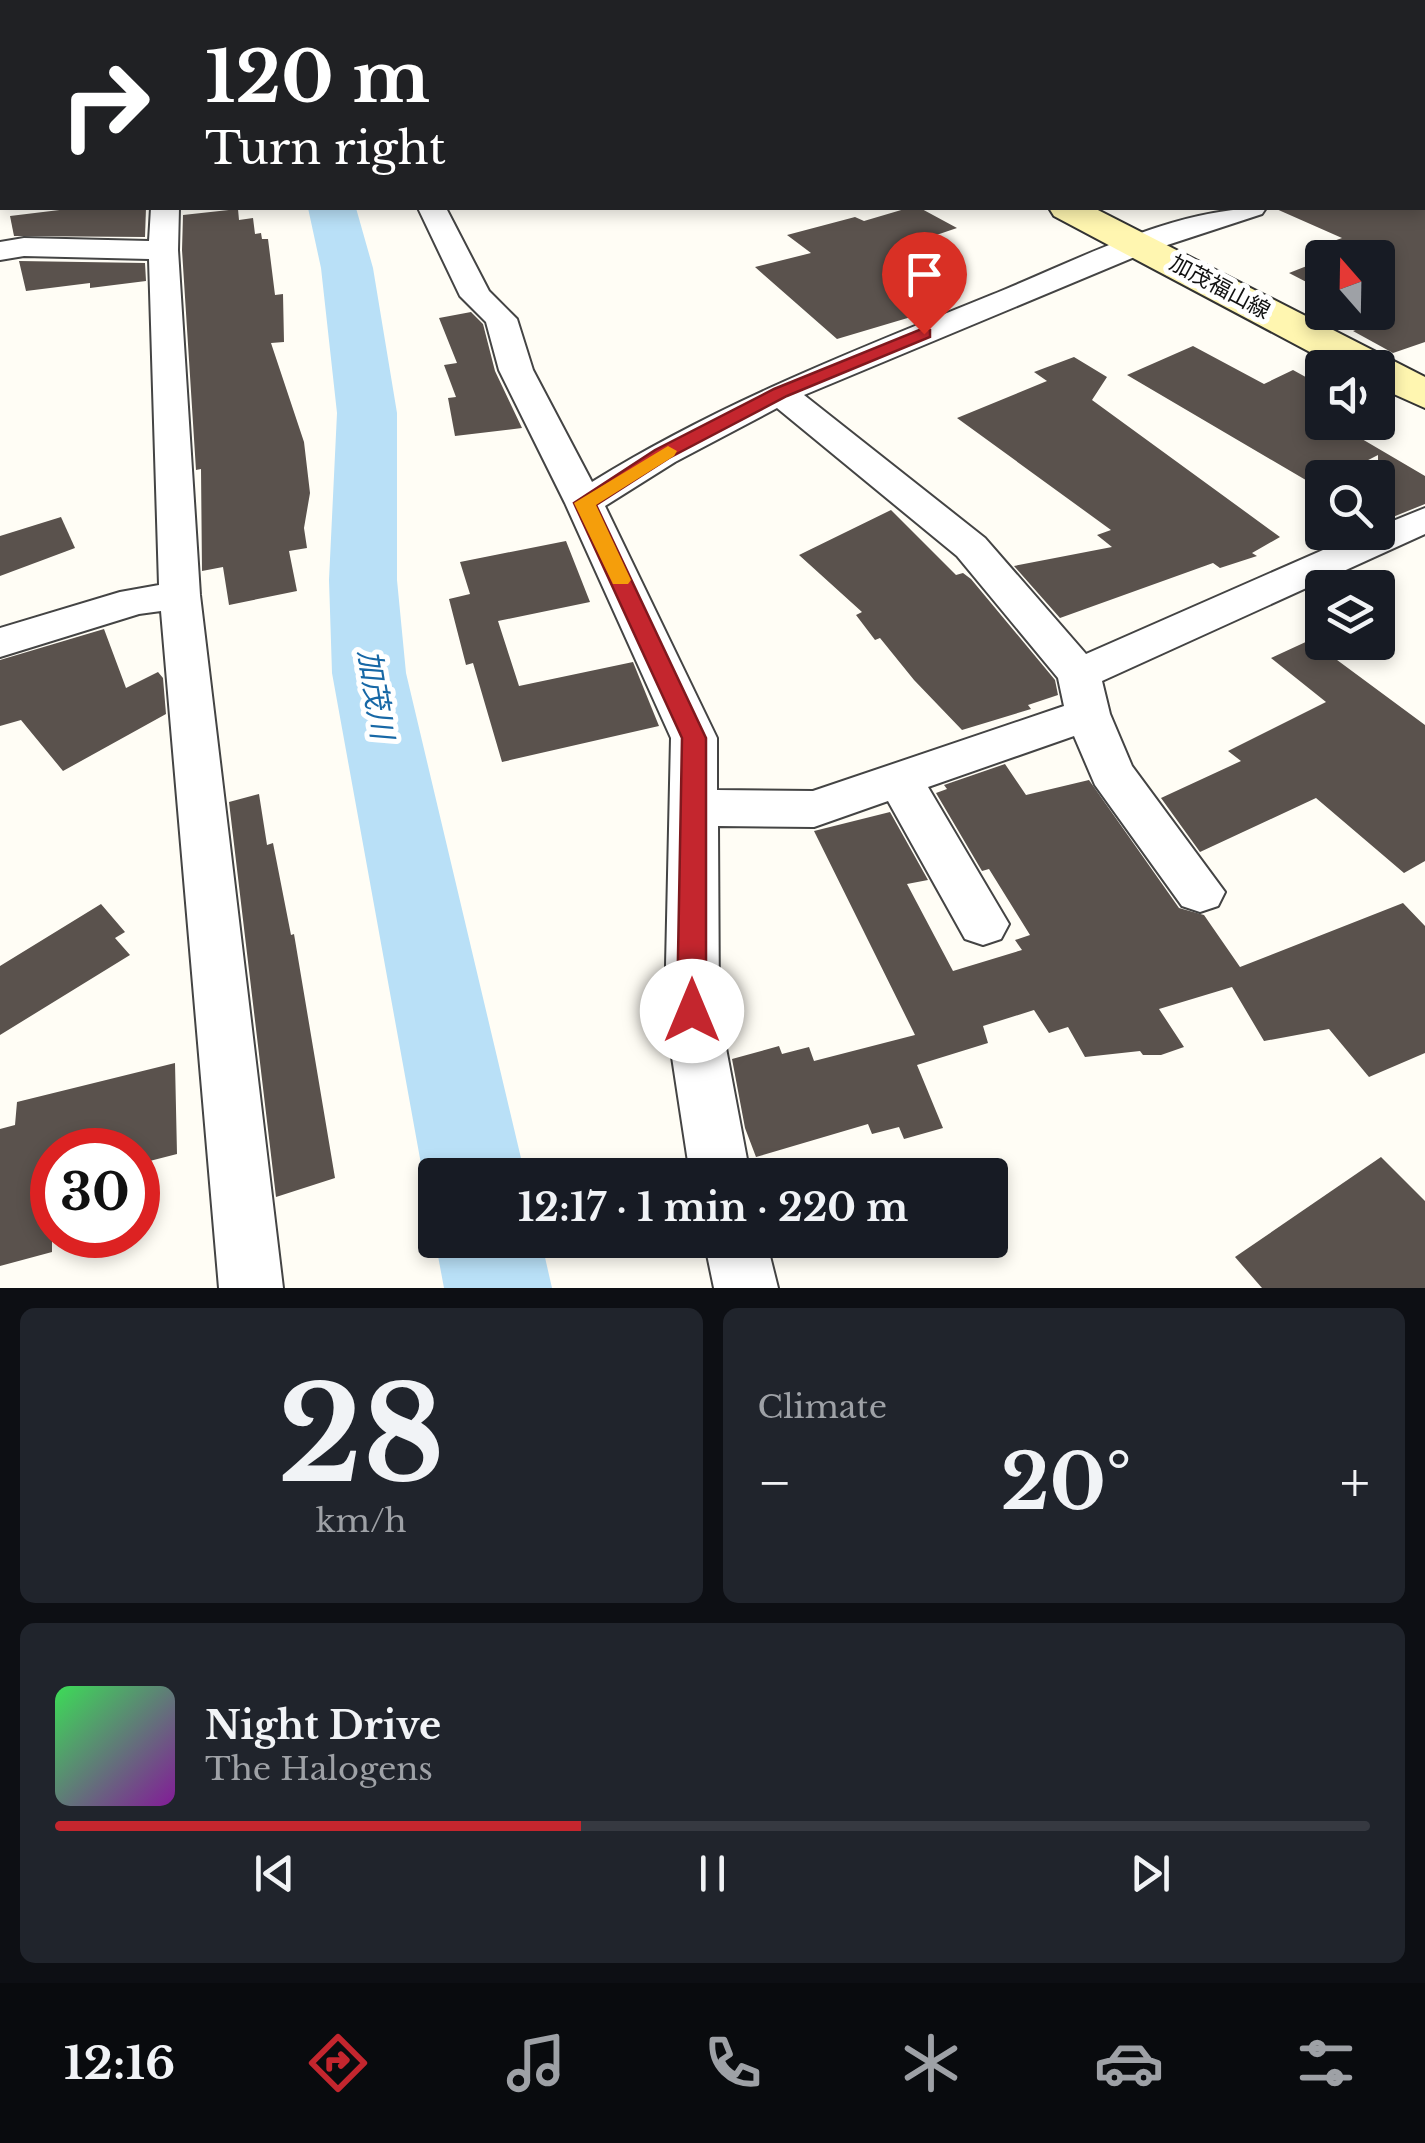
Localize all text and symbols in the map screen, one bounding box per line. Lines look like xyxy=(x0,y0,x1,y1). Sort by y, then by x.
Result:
text: 120 m xyxy=(205,34,430,121)
icon: right xyxy=(40,40,170,170)
text: Turn right xyxy=(205,120,446,176)
pin xyxy=(882,232,967,335)
north arrow xyxy=(1305,240,1395,330)
map controls xyxy=(1305,240,1395,660)
icon: arrive xyxy=(897,247,952,302)
street label: 加茂福山線 xyxy=(1165,249,1275,325)
button: sound xyxy=(1305,350,1395,440)
button: search xyxy=(1305,460,1395,550)
button: layers xyxy=(1305,570,1395,660)
water label: 加茂川 xyxy=(351,647,402,744)
position arrow xyxy=(640,959,744,1063)
speed limit sign: 30 xyxy=(30,1128,160,1258)
text: 12:17 · 1 min · 220 m xyxy=(518,1184,908,1231)
text: 28 xyxy=(278,1355,445,1516)
text: Climate xyxy=(758,1387,887,1427)
text: 20° xyxy=(1001,1436,1131,1529)
text: − xyxy=(758,1449,792,1517)
text: + xyxy=(1340,1449,1370,1517)
text: km/h xyxy=(316,1501,407,1541)
text: Night Drive xyxy=(205,1702,441,1749)
text: The Halogens xyxy=(205,1749,433,1789)
icon: previous xyxy=(247,1846,302,1901)
icon: pause xyxy=(685,1846,740,1901)
icon: next xyxy=(1123,1846,1178,1901)
icon: directions xyxy=(303,2028,373,2098)
icon: music xyxy=(501,2028,571,2098)
icon: phone xyxy=(698,2028,768,2098)
icon: climate xyxy=(896,2028,966,2098)
icon: car xyxy=(1094,2028,1164,2098)
icon: filters xyxy=(1291,2028,1361,2098)
text: 12:16 xyxy=(64,2035,175,2091)

